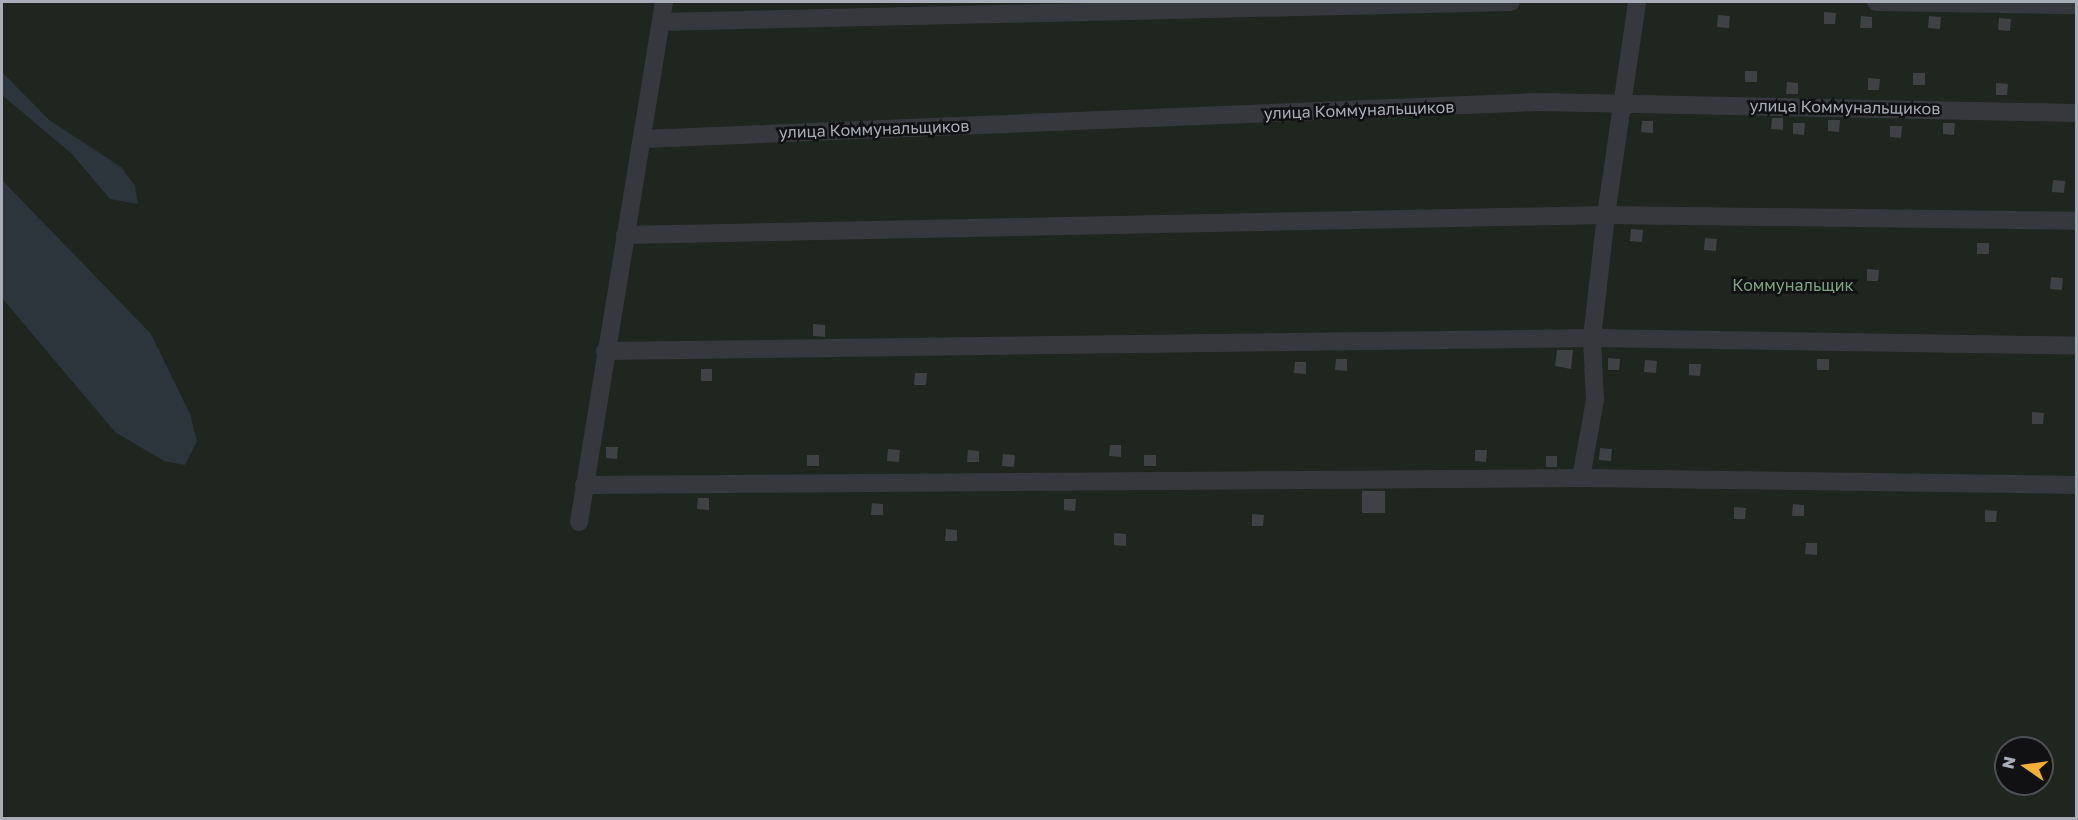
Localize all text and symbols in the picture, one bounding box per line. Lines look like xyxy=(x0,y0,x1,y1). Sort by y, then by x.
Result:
street label: улица Коммунальщиков xyxy=(1750,96,1940,118)
street label: улица Коммунальщиков xyxy=(1263,97,1455,123)
street label: улица Коммунальщиков xyxy=(778,116,970,142)
park label: Коммунальщик xyxy=(1732,275,1854,295)
north arrow xyxy=(1994,736,2054,796)
text: N xyxy=(1997,754,2020,771)

